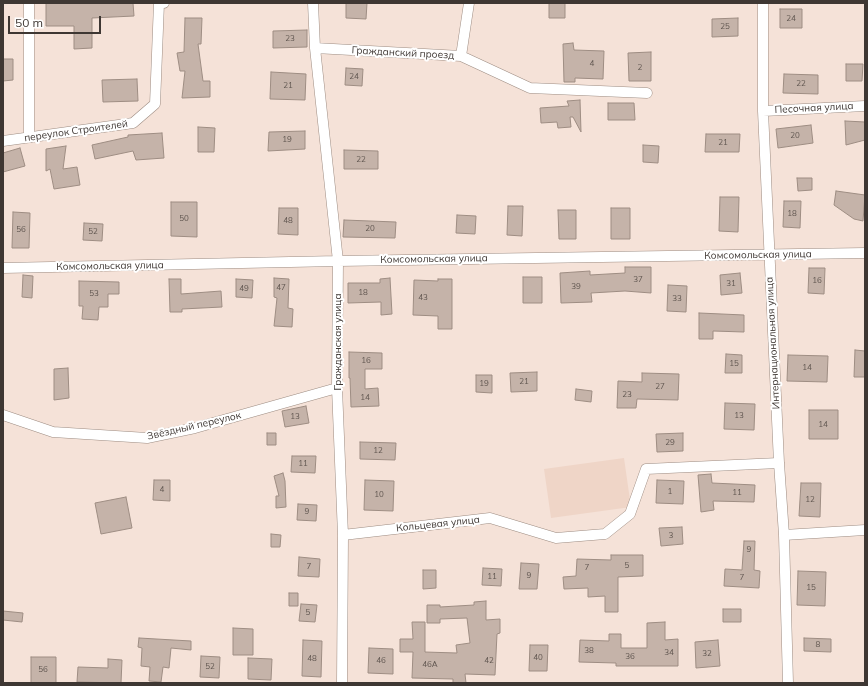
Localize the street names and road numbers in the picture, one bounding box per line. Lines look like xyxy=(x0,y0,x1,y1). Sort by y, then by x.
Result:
street label: Гражданский проезд xyxy=(351,44,455,62)
street label: Песочная улица xyxy=(774,100,854,116)
street label: переулок Строителей xyxy=(23,118,129,144)
street label: Комсомольская улица xyxy=(704,248,812,262)
street label: Комсомольская улица xyxy=(380,252,488,266)
street label: Комсомольская улица xyxy=(56,259,164,273)
street label: Интернациональная улица xyxy=(764,277,782,409)
street label: Гражданская улица xyxy=(332,294,344,390)
street label: Звёздный переулок xyxy=(146,409,242,443)
street label: Кольцевая улица xyxy=(396,514,480,534)

